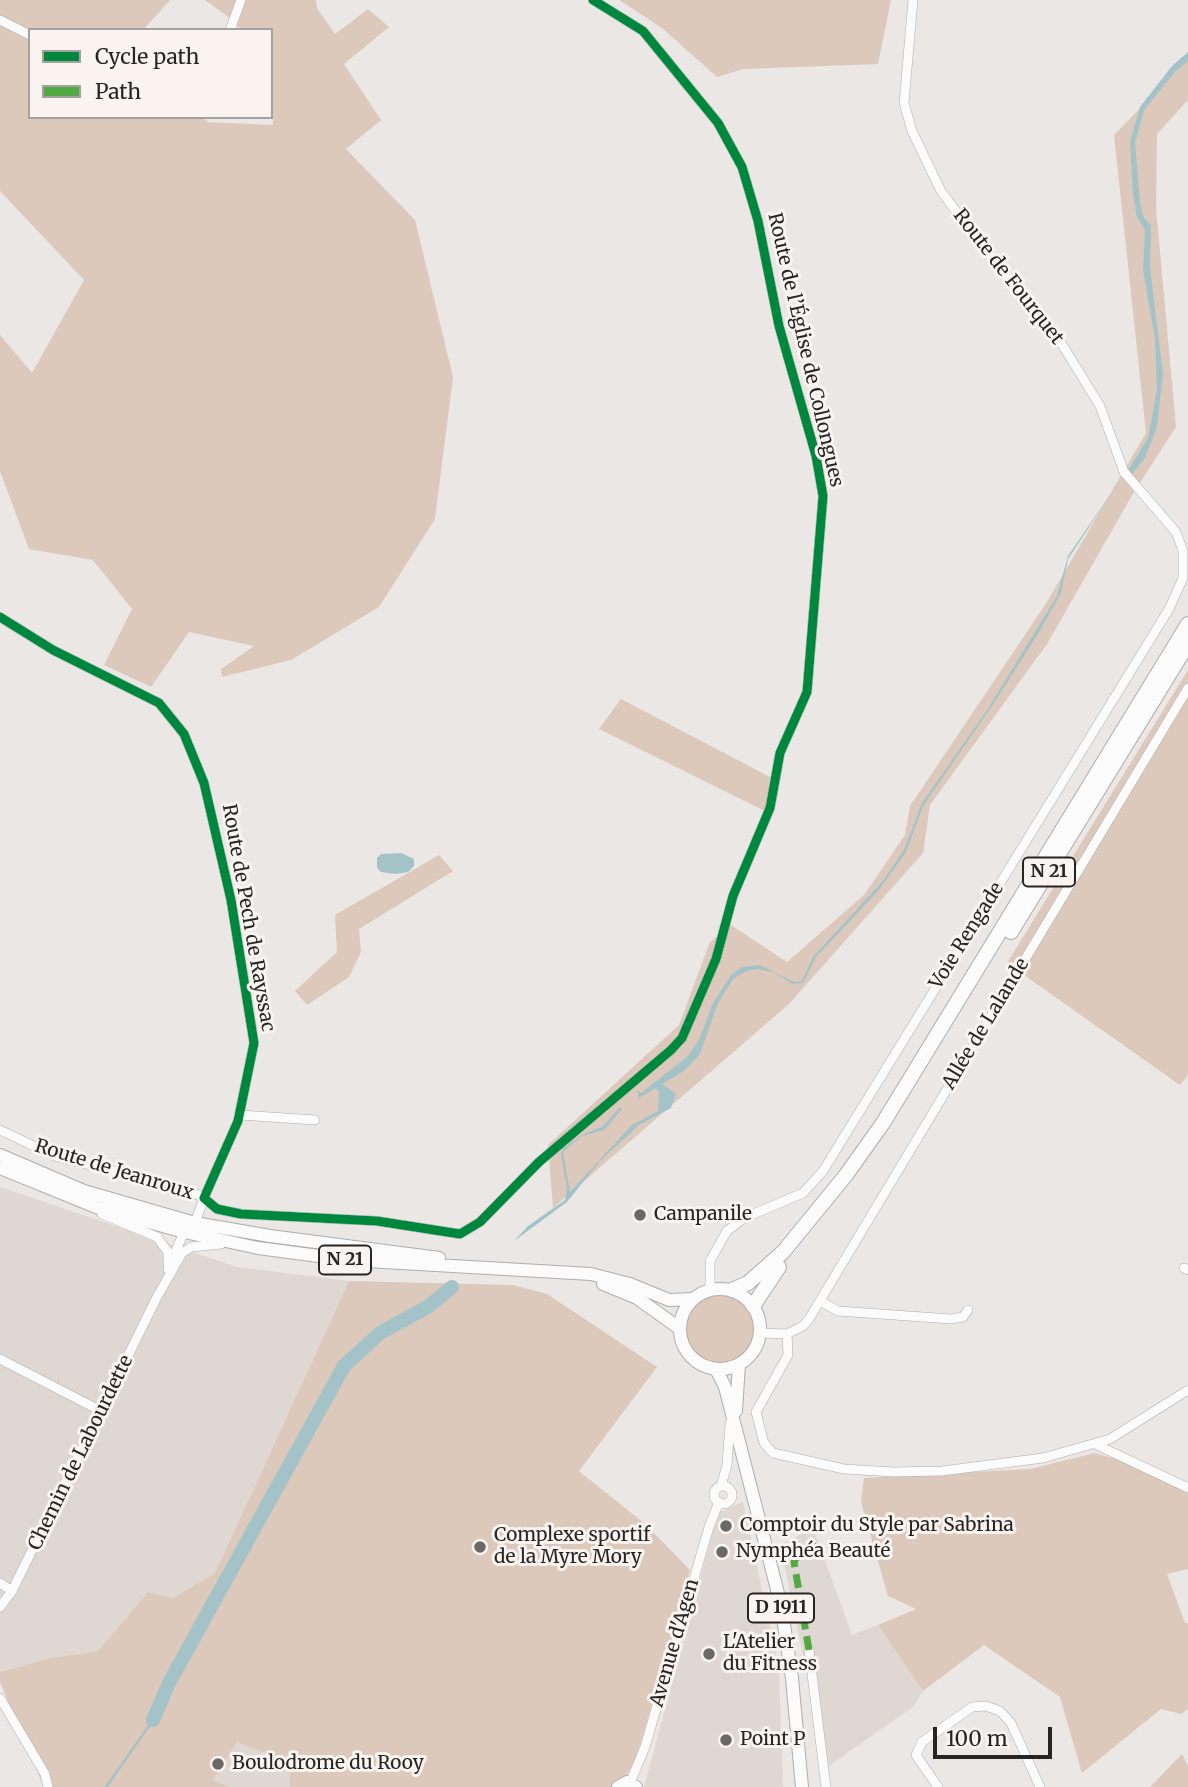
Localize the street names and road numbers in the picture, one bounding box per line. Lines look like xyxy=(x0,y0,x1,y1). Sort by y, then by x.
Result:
street label: Route de Fourquet xyxy=(948,205,1068,349)
street label: Route de l’Église de Collongues xyxy=(762,211,848,489)
street label: Route de Pech de Rayssac xyxy=(217,802,279,1034)
road number: N 21 xyxy=(1023,858,1075,886)
street label: Voie Rengade xyxy=(925,878,1009,994)
street label: Allée de Lalande xyxy=(938,954,1034,1094)
street label: Route de Jeanroux xyxy=(32,1135,196,1205)
road number: N 21 xyxy=(319,1246,371,1274)
street label: Chemin de Labourdette xyxy=(24,1352,138,1554)
street label: Avenue d'Agen xyxy=(646,1576,704,1710)
road number: D 1911 xyxy=(748,1594,814,1623)

